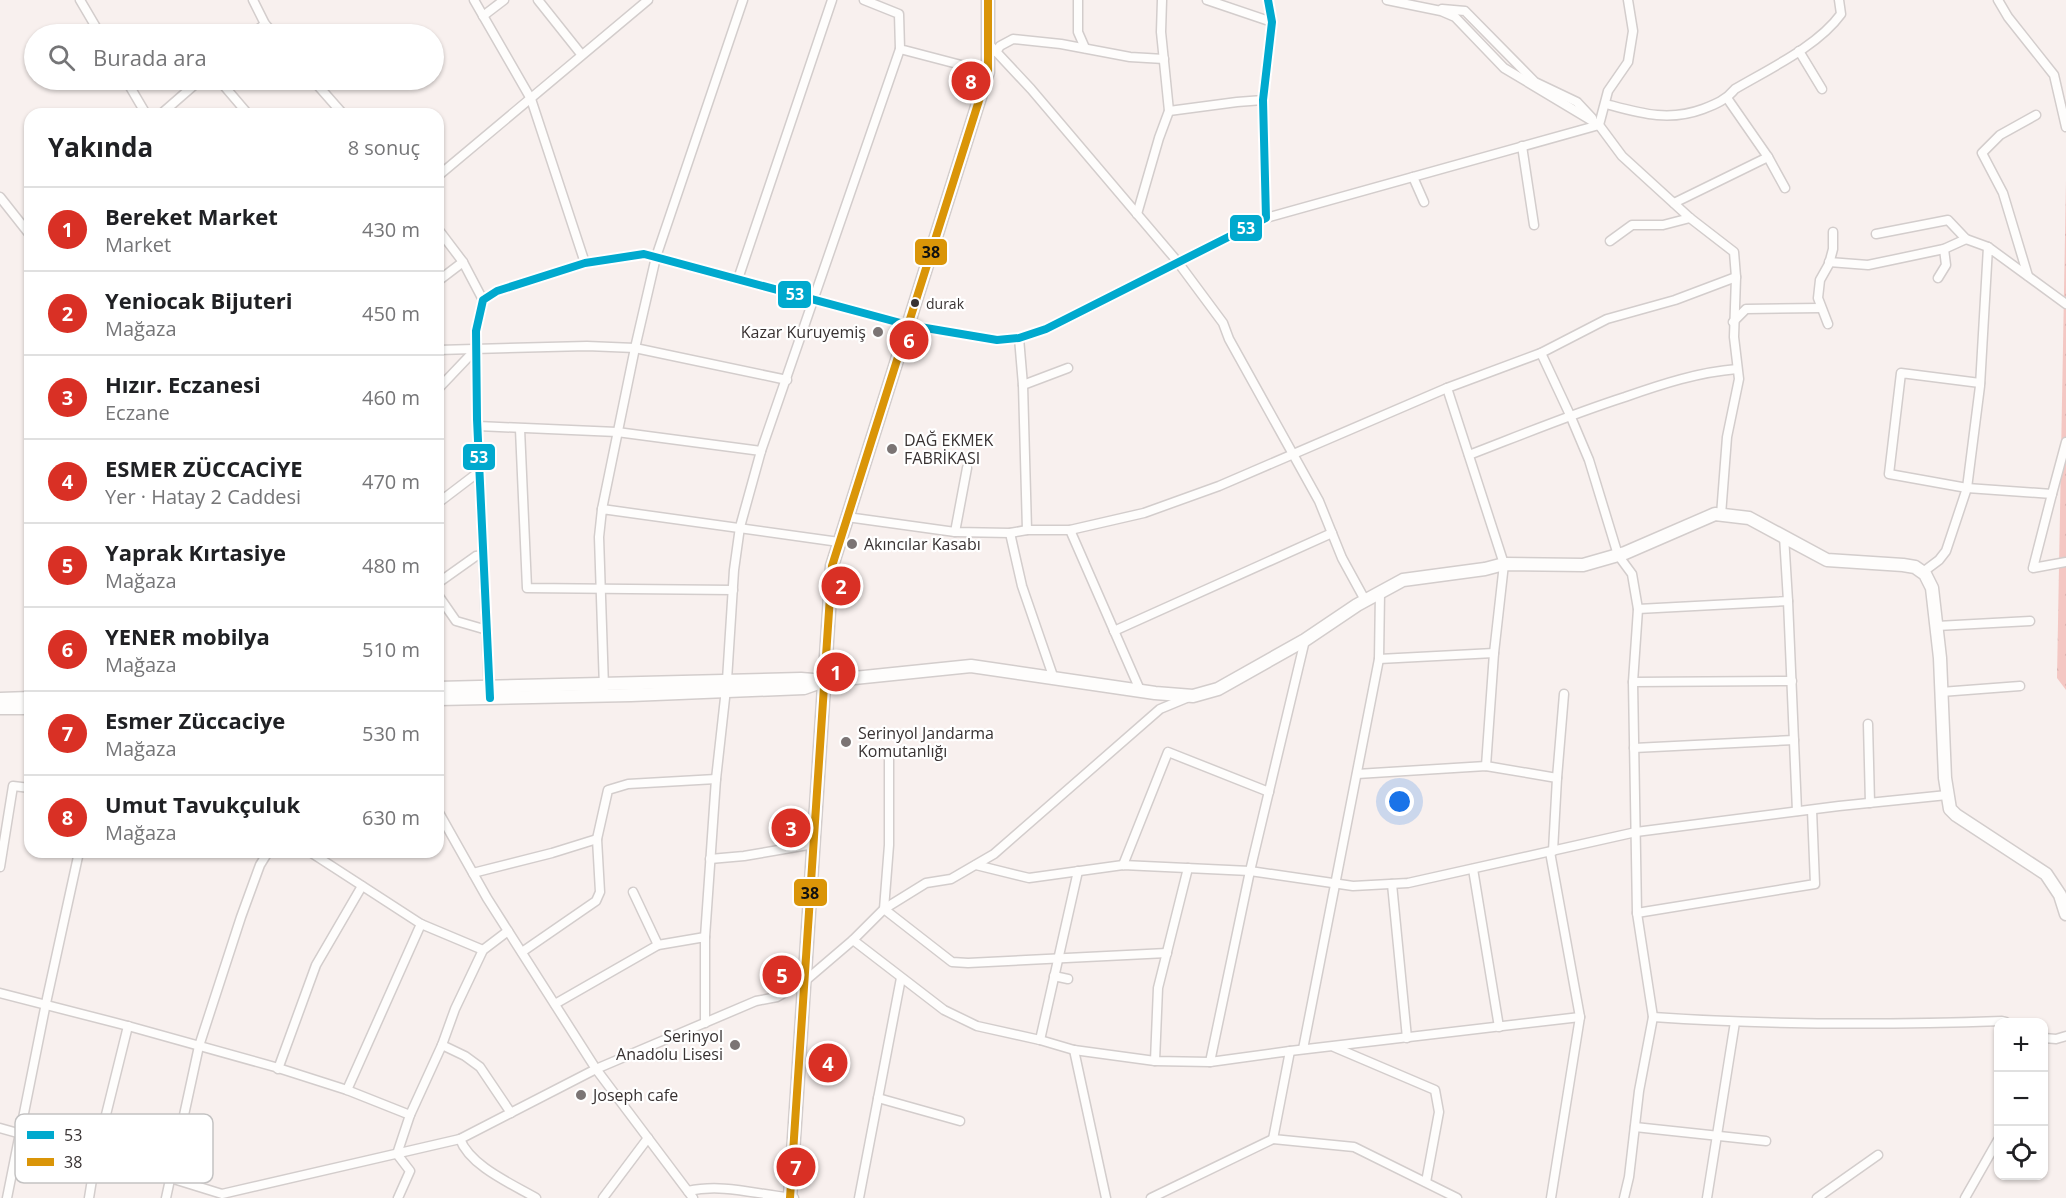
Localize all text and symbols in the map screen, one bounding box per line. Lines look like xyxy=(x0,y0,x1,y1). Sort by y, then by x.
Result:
search box xyxy=(24,24,444,90)
icon: search xyxy=(45,41,78,74)
text: Burada ara xyxy=(93,42,207,72)
pin: 8 xyxy=(952,58,990,104)
text: Yakında xyxy=(48,129,153,165)
text: 8 sonuç xyxy=(348,134,420,161)
text: Bereket Market xyxy=(105,201,278,231)
line badge: 53 xyxy=(1229,214,1263,242)
text: 1 xyxy=(62,216,73,243)
text: 430 m xyxy=(362,216,420,243)
text: 53 xyxy=(1237,217,1255,239)
text: Market xyxy=(105,231,171,258)
line badge: 38 xyxy=(914,238,948,266)
text: 38 xyxy=(922,241,940,263)
line badge: 53 xyxy=(777,280,812,309)
text: 53 xyxy=(786,283,804,305)
text: Yeniocak Bijuteri xyxy=(105,285,292,315)
place label: durak xyxy=(926,294,965,313)
marker: durak xyxy=(909,297,921,309)
text: 2 xyxy=(62,300,73,327)
text: 450 m xyxy=(362,300,420,327)
text: Mağaza xyxy=(105,315,177,342)
pin: 6 xyxy=(890,318,928,362)
place label: Kazar Kuruyemiş xyxy=(741,321,866,343)
marker: Kazar Kuruyemiş xyxy=(871,325,885,339)
text: Hızır. Eczanesi xyxy=(105,369,261,399)
text: 3 xyxy=(62,384,73,411)
text: 460 m xyxy=(362,384,420,411)
text: Eczane xyxy=(105,399,170,426)
place label: DAĞ EKMEK FABRİKASI xyxy=(904,429,993,469)
marker: DAĞ EKMEK FABRİKASI xyxy=(885,442,899,456)
line badge: 53 xyxy=(462,443,496,471)
text: 53 xyxy=(470,446,488,468)
text: ESMER ZÜCCACİYE xyxy=(105,453,303,483)
text: 4 xyxy=(62,468,73,495)
text: 470 m xyxy=(362,468,420,495)
text: Yer · Hatay 2 Caddesi xyxy=(105,483,301,510)
place label: Akıncılar Kasabı xyxy=(864,533,981,555)
text: Yaprak Kırtasiye xyxy=(105,537,286,567)
marker: Akıncılar Kasabı xyxy=(845,537,859,551)
text: 5 xyxy=(62,552,73,579)
text: 480 m xyxy=(362,552,420,579)
pin: 2 xyxy=(822,564,860,608)
text: Mağaza xyxy=(105,567,177,594)
text: YENER mobilya xyxy=(105,621,270,651)
text: 6 xyxy=(62,636,73,663)
text: 510 m xyxy=(362,636,420,663)
pin: 1 xyxy=(816,650,856,694)
text: Mağaza xyxy=(105,651,177,678)
text: Esmer Züccaciye xyxy=(105,705,285,735)
text: 7 xyxy=(62,720,73,747)
text: 530 m xyxy=(362,720,420,747)
place label: Serinyol Jandarma Komutanlığı xyxy=(858,722,994,762)
text: Mağaza xyxy=(105,735,177,762)
marker: Serinyol Jandarma Komutanlığı xyxy=(839,735,853,749)
your location xyxy=(1385,787,1414,816)
text: Umut Tavukçuluk xyxy=(105,789,300,819)
text: 8 xyxy=(62,804,73,831)
text: 630 m xyxy=(362,804,420,831)
pin: 3 xyxy=(772,806,810,850)
text: Mağaza xyxy=(105,819,177,846)
line badge: 38 xyxy=(793,878,828,907)
text: 38 xyxy=(801,882,819,904)
pin: 5 xyxy=(762,952,802,998)
map controls xyxy=(1994,1018,2048,1180)
button: + xyxy=(1994,1018,2048,1072)
place label: Serinyol Anadolu Lisesi xyxy=(616,1025,723,1065)
marker: Serinyol Anadolu Lisesi xyxy=(728,1038,742,1052)
pin: 4 xyxy=(808,1040,848,1086)
button: − xyxy=(1994,1072,2048,1126)
place label: Joseph cafe xyxy=(591,1084,678,1106)
marker: Joseph cafe xyxy=(574,1088,588,1102)
legend xyxy=(15,1114,213,1183)
text: 53 xyxy=(64,1124,82,1146)
button: locate xyxy=(1994,1126,2048,1180)
pin: 7 xyxy=(776,1144,816,1190)
text: 38 xyxy=(64,1151,82,1173)

